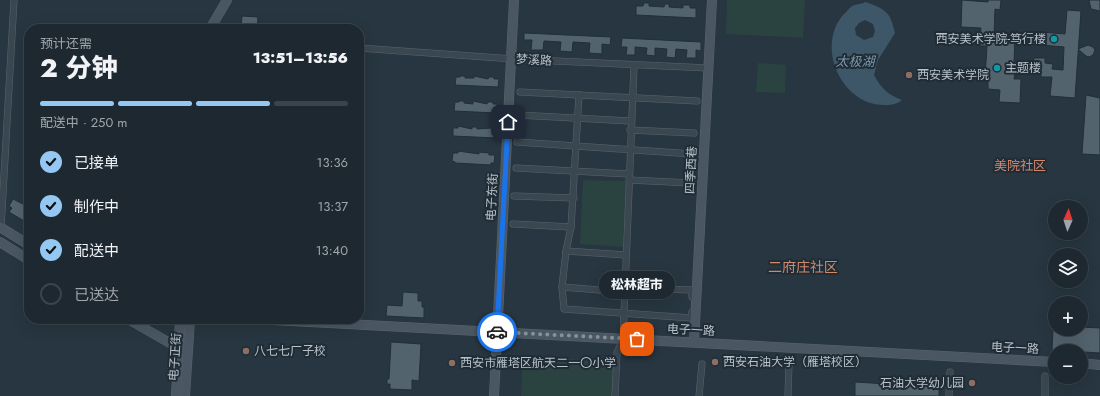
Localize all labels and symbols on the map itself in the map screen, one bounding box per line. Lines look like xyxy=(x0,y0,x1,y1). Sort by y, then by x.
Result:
place label: 西安美术学院-笃行楼 xyxy=(935,30,1046,48)
marker: 西安美术学院-笃行楼 xyxy=(1049,34,1059,44)
street label: 梦溪路 xyxy=(516,50,552,70)
water label: 太极湖 xyxy=(835,52,876,71)
place label: 主题楼 xyxy=(1005,59,1041,77)
marker: 主题楼 xyxy=(992,63,1002,73)
place label: 西安美术学院 xyxy=(917,66,989,84)
marker: 西安美术学院 xyxy=(904,70,914,80)
pin xyxy=(491,105,525,139)
street label: 四季西巷 xyxy=(681,146,701,194)
district label: 美院社区 xyxy=(994,156,1046,175)
street label: 电子东街 xyxy=(482,173,502,221)
north arrow xyxy=(1048,200,1088,240)
district label: 二府庄社区 xyxy=(768,257,838,277)
callout: 松林超市 xyxy=(599,271,675,299)
courier xyxy=(477,312,517,352)
street label: 电子一路 xyxy=(667,320,715,340)
pin xyxy=(620,322,654,356)
street label: 电子正街 xyxy=(164,332,186,382)
street label: 电子一路 xyxy=(991,338,1039,358)
place label: 八七七厂子校 xyxy=(254,342,326,360)
marker: 八七七厂子校 xyxy=(241,346,251,356)
place label: 西安石油大学（雁塔校区） xyxy=(723,353,867,371)
place label: 西安市雁塔区航天二一〇小学 xyxy=(460,354,616,372)
marker: 西安石油大学（雁塔校区） xyxy=(710,357,720,367)
marker: 西安市雁塔区航天二一〇小学 xyxy=(447,358,457,368)
place label: 石油大学幼儿园 xyxy=(880,374,964,392)
marker: 石油大学幼儿园 xyxy=(967,378,977,388)

